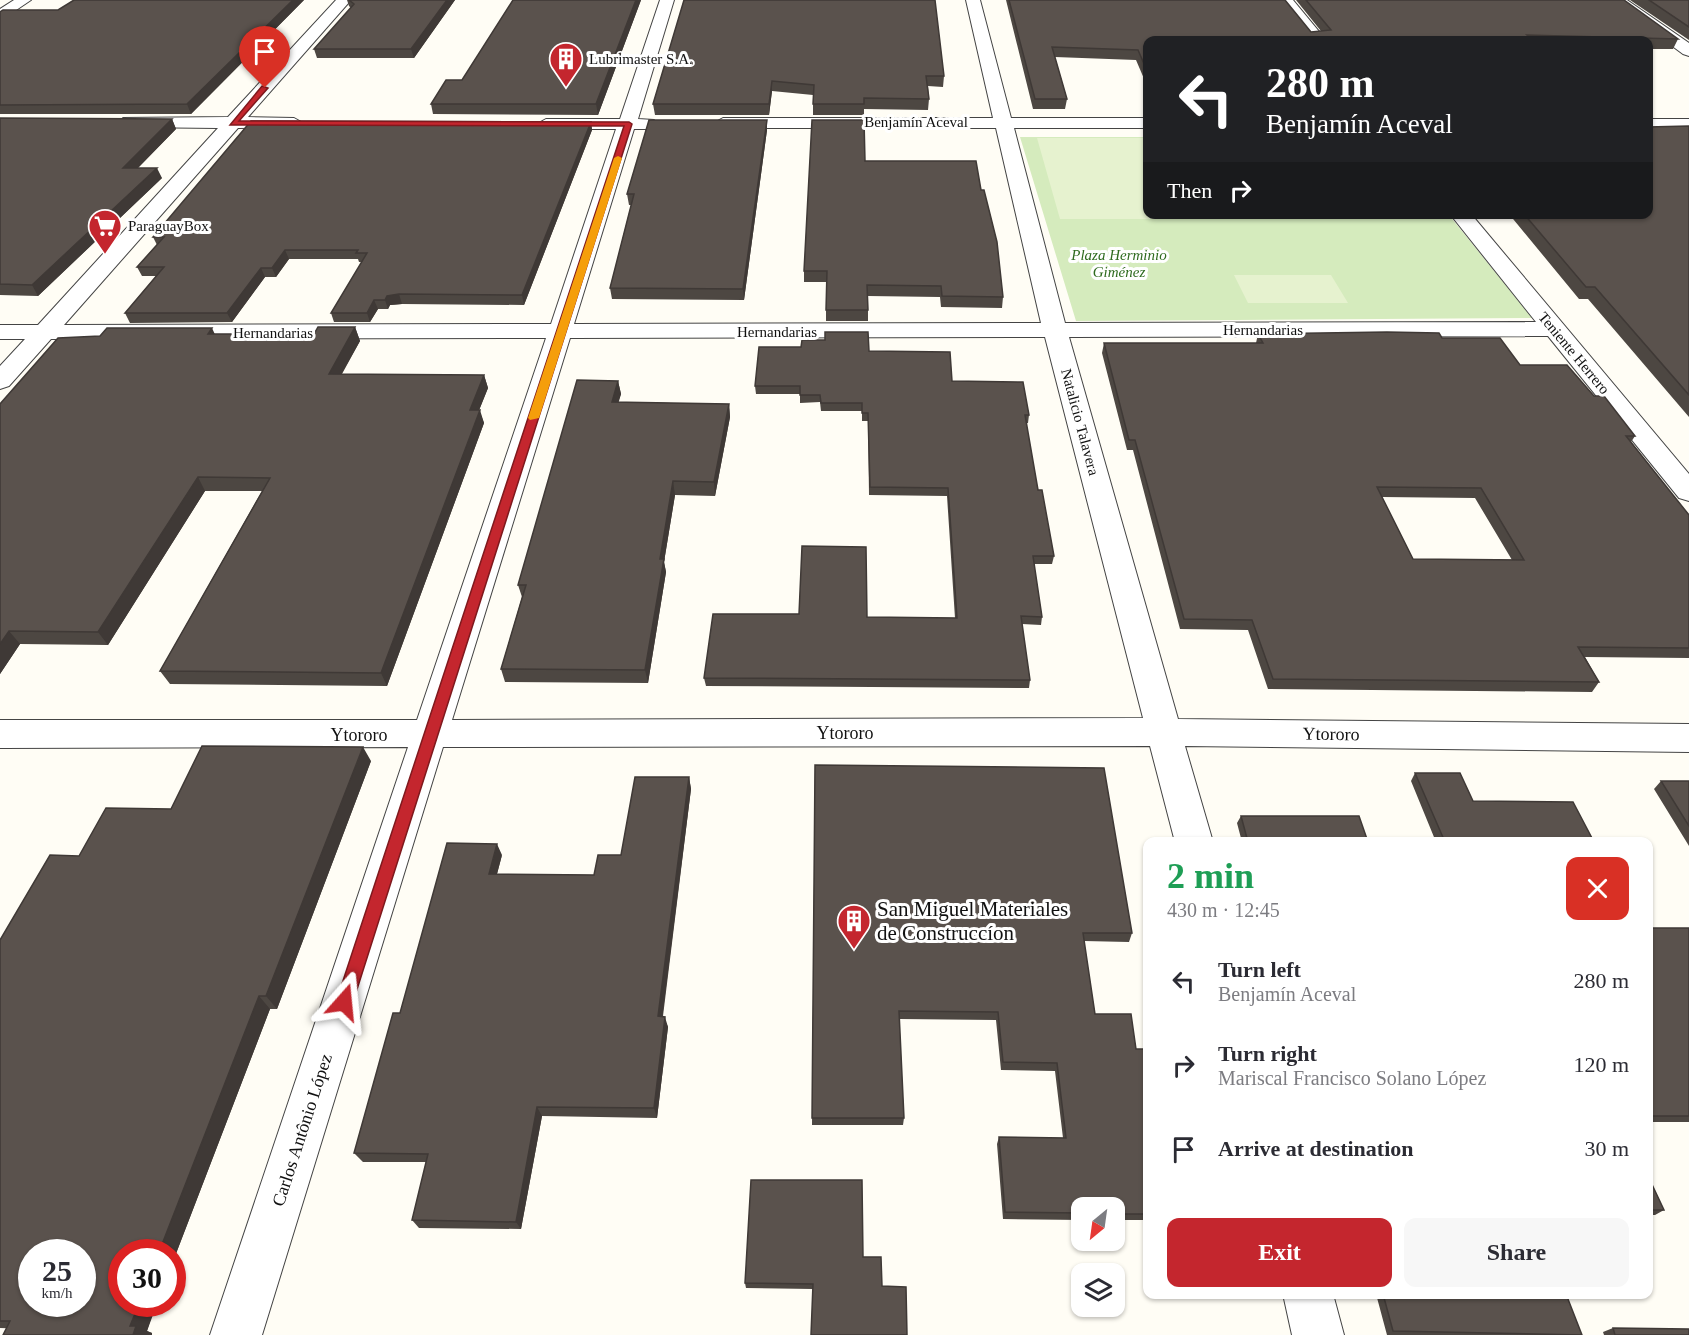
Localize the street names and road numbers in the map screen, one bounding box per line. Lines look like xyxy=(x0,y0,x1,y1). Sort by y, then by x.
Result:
street label: Benjamín Aceval xyxy=(864,114,968,130)
street label: Teniente Herrero xyxy=(1535,309,1613,397)
street label: Hernandarias xyxy=(1223,322,1303,338)
street label: Hernandarias xyxy=(737,324,817,340)
street label: Hernandarias xyxy=(233,325,313,341)
street label: Natalicio Talavera xyxy=(1058,367,1102,477)
street label: Ytororo xyxy=(817,723,874,743)
street label: Ytororo xyxy=(1302,724,1360,744)
street label: Ytororo xyxy=(331,725,388,745)
street label: Carlos Antônio López xyxy=(268,1051,336,1209)

